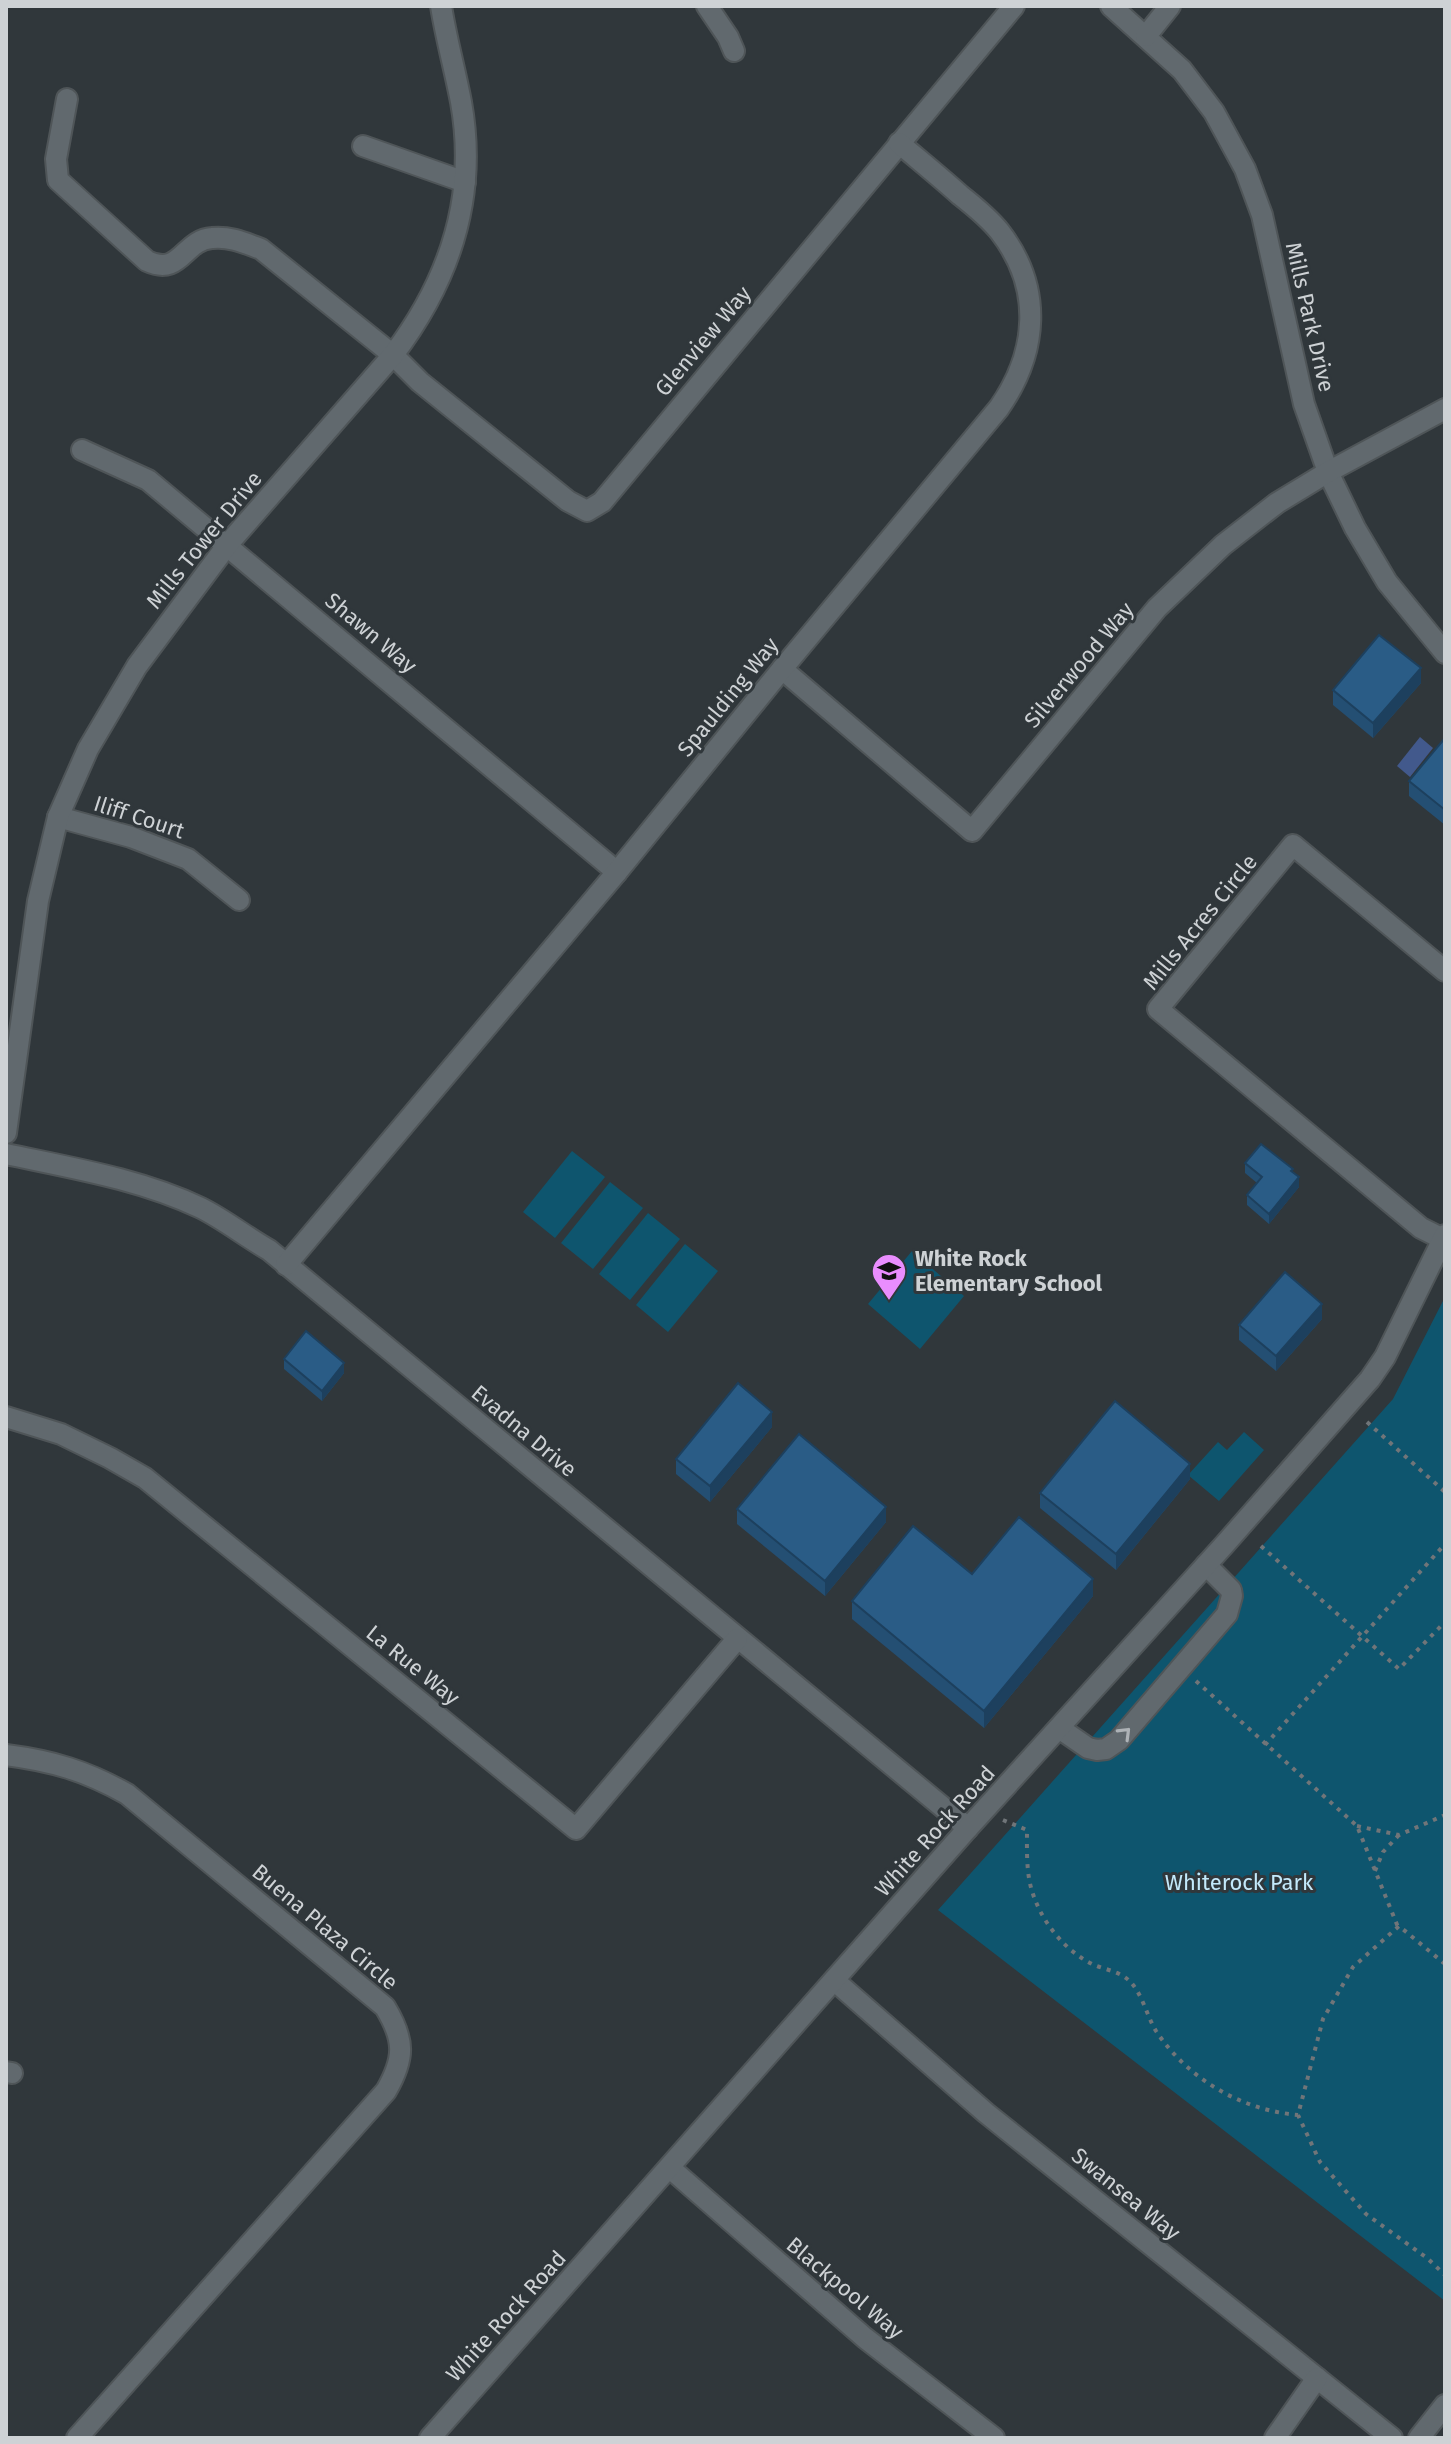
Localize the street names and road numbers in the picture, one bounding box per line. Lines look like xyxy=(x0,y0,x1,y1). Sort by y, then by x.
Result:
street label: Mills Park Drive xyxy=(1280,239,1340,395)
street label: Glenview Way xyxy=(649,280,757,402)
street label: Mills Tower Drive xyxy=(140,466,268,614)
street label: Shawn Way xyxy=(320,587,422,679)
street label: Silverwood Way xyxy=(1018,596,1140,733)
street label: Spaulding Way xyxy=(672,632,784,762)
street label: Iliff Court xyxy=(90,790,188,844)
street label: Mills Acres Circle xyxy=(1137,849,1263,995)
street label: Evadna Drive xyxy=(466,1379,582,1483)
street label: La Rue Way xyxy=(361,1619,465,1711)
street label: White Rock Road xyxy=(869,1760,1001,1902)
street label: Buena Plaza Circle xyxy=(247,1858,403,1996)
street label: Swansea Way xyxy=(1066,2142,1186,2246)
street label: Blackpool Way xyxy=(781,2231,909,2345)
street label: White Rock Road xyxy=(440,2245,572,2387)

